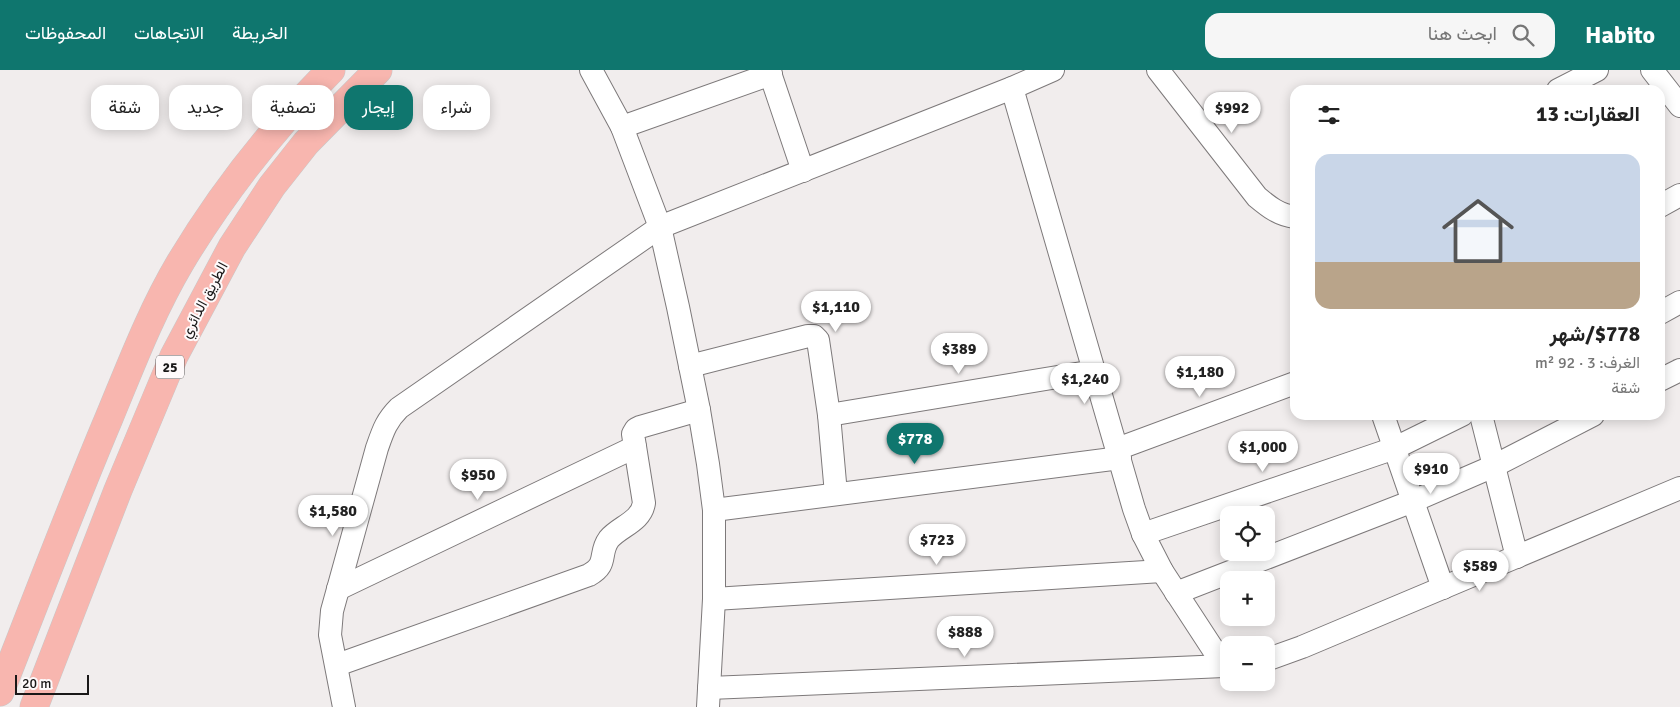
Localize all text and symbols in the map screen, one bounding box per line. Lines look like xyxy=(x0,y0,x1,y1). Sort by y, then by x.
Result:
search box xyxy=(1205,13,1555,58)
text: Habito xyxy=(1585,20,1655,50)
icon: search xyxy=(1509,21,1537,49)
text: المحفوظات xyxy=(25,22,106,44)
text: الاتجاهات xyxy=(134,22,204,44)
text: الخريطة xyxy=(232,22,288,44)
text: ابحث هنا xyxy=(1428,22,1497,46)
chip: شقة xyxy=(91,85,159,130)
chip: جديد xyxy=(169,85,242,130)
chip: تصفية xyxy=(252,85,334,130)
chip: إيجار xyxy=(344,85,413,130)
chip: شراء xyxy=(423,85,490,130)
pin: $992 xyxy=(1202,92,1262,134)
text: $992 xyxy=(1215,98,1249,118)
icon: filters xyxy=(1315,101,1343,129)
text: العقارات: 13 xyxy=(1536,101,1640,127)
icon: home xyxy=(1433,186,1523,276)
street label: الطريق الدائري xyxy=(176,259,235,343)
pin: $1,110 xyxy=(795,290,877,333)
text: $1,110 xyxy=(812,297,860,317)
text: $778/شهر xyxy=(1550,321,1640,347)
pin: $389 xyxy=(929,332,989,375)
text: $389 xyxy=(942,339,976,359)
text: الغرف: 3 · 92 m² xyxy=(1535,353,1640,373)
road number: 25 xyxy=(156,356,184,378)
pin: $1,180 xyxy=(1159,356,1241,398)
pin: $1,240 xyxy=(1044,362,1126,405)
text: $1,180 xyxy=(1176,362,1224,382)
text: $1,240 xyxy=(1061,369,1109,389)
text: شقة xyxy=(1611,378,1640,398)
pin: $778 xyxy=(885,422,945,465)
text: $778 xyxy=(898,429,932,449)
pin: $1,000 xyxy=(1222,430,1304,473)
text: $1,000 xyxy=(1239,437,1287,457)
pin: $910 xyxy=(1401,452,1461,495)
pin: $950 xyxy=(448,458,508,501)
text: $910 xyxy=(1414,459,1448,479)
text: $950 xyxy=(461,465,495,485)
pin: $1,580 xyxy=(292,494,374,537)
text: $1,580 xyxy=(309,501,357,521)
map controls xyxy=(1220,506,1275,691)
button: locate xyxy=(1220,506,1275,561)
pin: $723 xyxy=(907,524,967,566)
text: $723 xyxy=(920,530,954,550)
pin: $589 xyxy=(1450,550,1510,592)
text: $589 xyxy=(1463,556,1497,576)
button: + xyxy=(1220,571,1275,626)
pin: $888 xyxy=(935,616,995,658)
text: $888 xyxy=(948,622,982,642)
button: − xyxy=(1220,636,1275,691)
scale bar xyxy=(15,672,89,695)
text: 20 m xyxy=(22,675,51,692)

